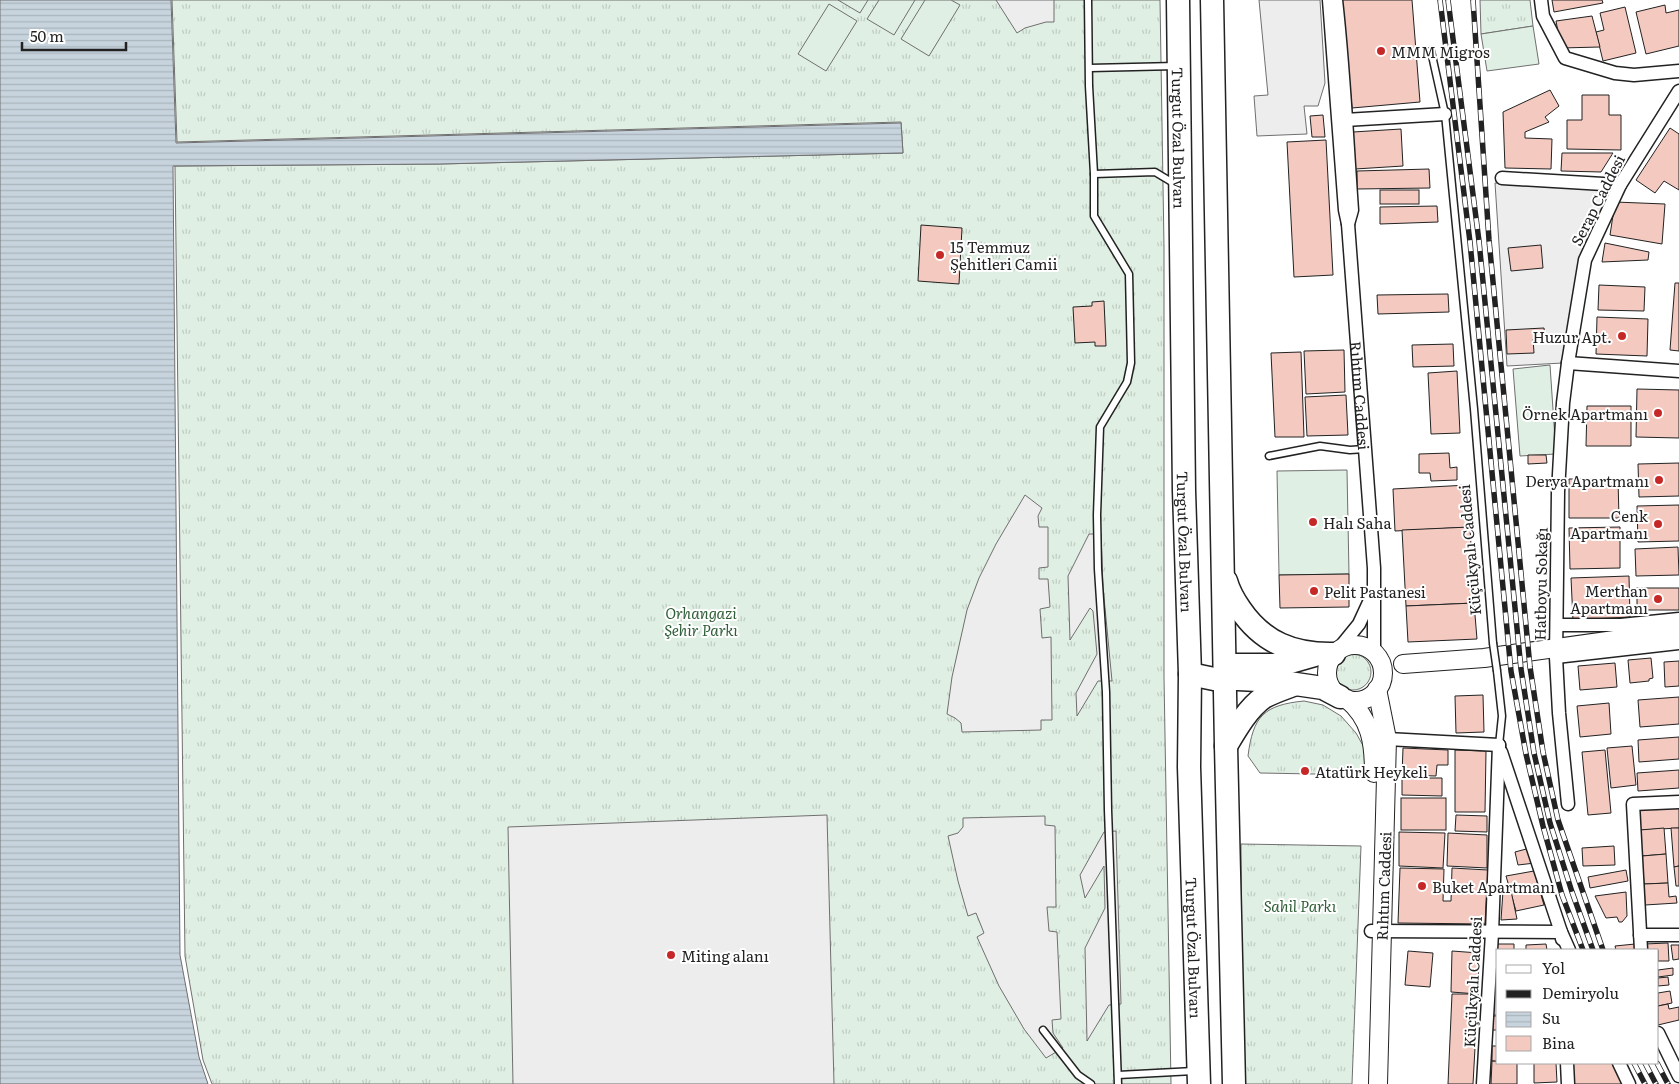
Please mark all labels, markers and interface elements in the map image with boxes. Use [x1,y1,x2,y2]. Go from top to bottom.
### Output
scale bar [22,20,126,52]
text: 50 m [30,24,64,47]
place label: MMM Migros [1391,40,1490,63]
marker: MMM Migros [1375,45,1387,57]
street label: Turgut Özal Bulvarı [1167,67,1192,209]
street label: Serap Caddesi [1564,150,1630,250]
place label: 15 Temmuz Şehitleri Camii [950,235,1058,275]
marker: 15 Temmuz Şehitleri Camii [934,249,946,261]
place label: Huzur Apt. [1532,325,1612,348]
marker: Huzur Apt. [1616,330,1628,342]
street label: Rıhtım Caddesi [1345,340,1377,451]
place label: Örnek Apartmanı [1522,402,1648,425]
marker: Örnek Apartmanı [1652,407,1664,419]
place label: Derya Apartmanı [1525,469,1649,492]
street label: Turgut Özal Bulvarı [1172,471,1199,613]
marker: Derya Apartmanı [1653,474,1665,486]
street label: Küçükyalı Caddesi [1452,484,1486,616]
place label: Cenk Apartmanı [1570,504,1649,544]
place label: Halı Saha [1323,511,1392,534]
marker: Halı Saha [1307,516,1319,528]
marker: Cenk Apartmanı [1652,518,1664,530]
street label: Hatboyu Sokağı [1528,527,1552,641]
place label: Merthan Apartmanı [1570,579,1648,619]
place label: Pelit Pastanesi [1324,580,1426,603]
marker: Pelit Pastanesi [1308,585,1320,597]
marker: Merthan Apartmanı [1652,593,1664,605]
park label: Orhangazi Şehir Parkı [664,601,738,641]
place label: Atatürk Heykeli [1315,760,1428,783]
marker: Atatürk Heykeli [1299,765,1311,777]
street label: Rıhtım Caddesi [1370,831,1396,941]
place label: Buket Apartmanı [1432,875,1555,898]
street label: Turgut Özal Bulvarı [1181,877,1208,1019]
marker: Buket Apartmanı [1416,880,1428,892]
park label: Sahil Parkı [1264,894,1337,917]
street label: Küçükyalı Caddesi [1457,916,1487,1048]
place label: Miting alanı [681,944,769,967]
marker: Miting alanı [665,949,677,961]
legend [1496,949,1659,1064]
text: Yol [1542,956,1565,979]
text: Demiryolu [1542,981,1619,1004]
text: Su [1542,1006,1561,1029]
text: Bina [1542,1031,1576,1054]

